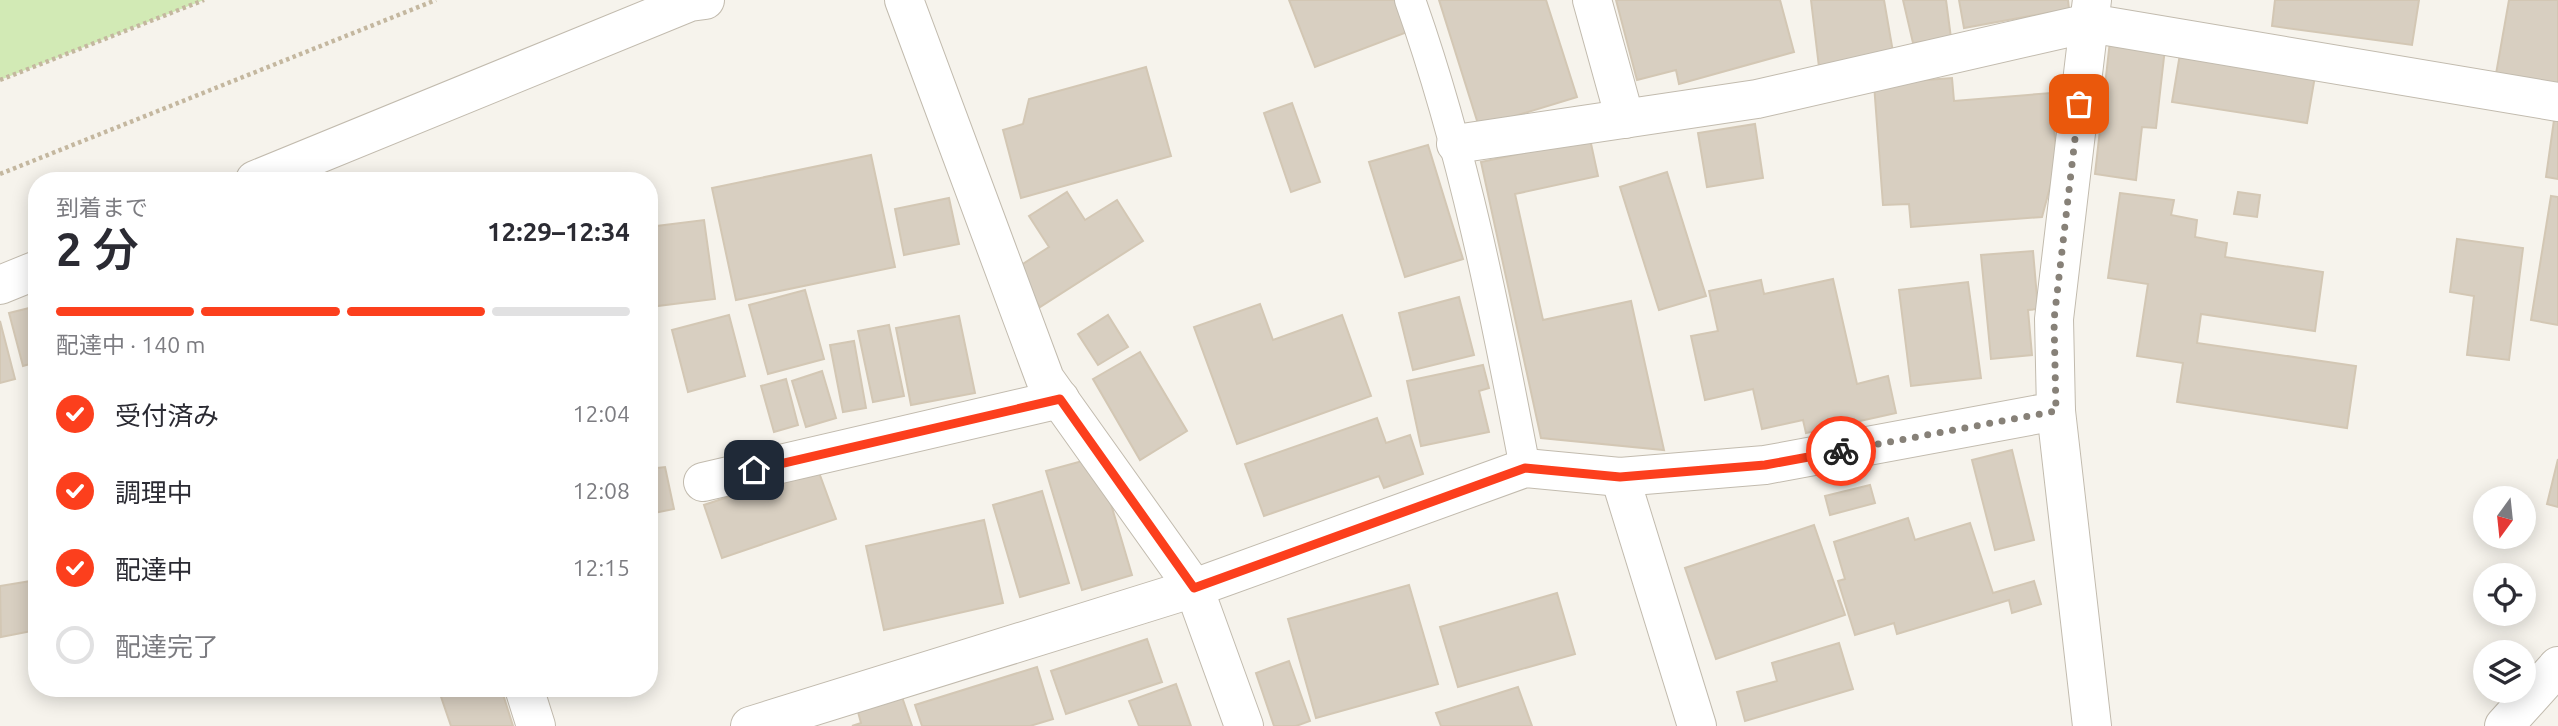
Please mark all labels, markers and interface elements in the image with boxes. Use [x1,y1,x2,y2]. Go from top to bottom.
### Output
pin [2049,74,2109,134]
icon: bag [2060,85,2098,123]
text: 到着まで [56,195,148,220]
text: 12:29–12:34 [487,217,630,246]
text: 2 分 [56,223,139,275]
text: 配達中 · 140 m [56,332,205,357]
icon: check [56,395,94,433]
text: 受付済み [115,401,219,430]
text: 12:04 [572,401,630,426]
courier [1806,416,1876,486]
icon: bike [1822,432,1860,470]
pin [724,440,784,500]
icon: home [735,451,773,489]
icon: check [56,472,94,510]
text: 調理中 [115,478,193,507]
text: 12:08 [572,478,630,503]
north arrow [2473,486,2536,550]
map controls [2473,486,2536,703]
icon: check [56,549,94,587]
text: 配達中 [115,555,193,584]
text: 12:15 [572,555,630,580]
button: locate [2473,563,2536,626]
text: 配達完了 [115,632,219,661]
button: layers [2473,640,2536,703]

